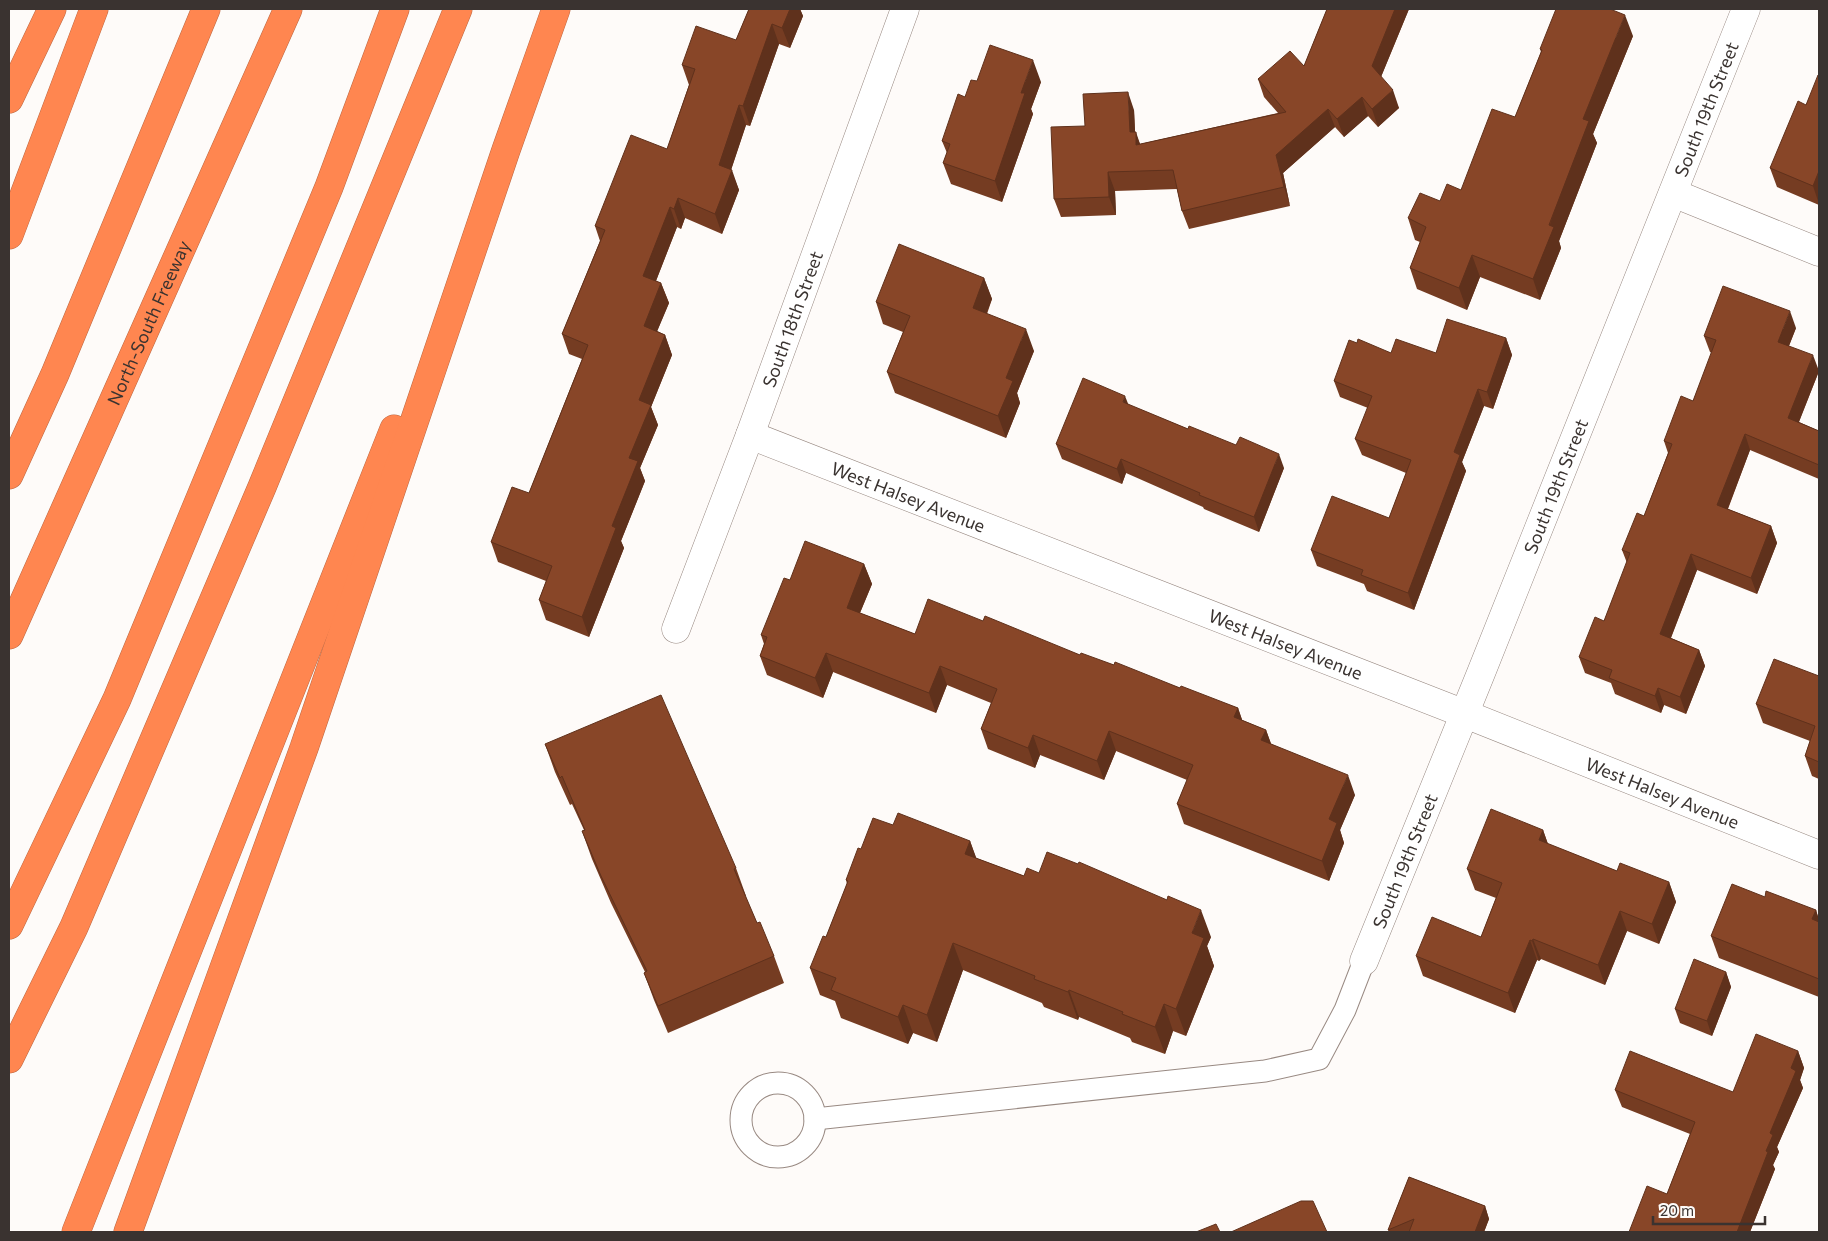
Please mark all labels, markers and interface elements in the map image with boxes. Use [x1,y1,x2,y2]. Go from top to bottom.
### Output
street label: South 19th Street [1669,38,1743,180]
street label: North-South Freeway [102,237,194,408]
street label: South 18th Street [757,248,827,390]
street label: South 19th Street [1519,416,1592,557]
street label: West Halsey Avenue [828,457,988,537]
street label: West Halsey Avenue [1206,604,1366,684]
street label: West Halsey Avenue [1582,752,1742,833]
street label: South 19th Street [1367,790,1442,931]
scale bar [1653,1194,1766,1226]
text: 20 m [1660,1201,1694,1219]

